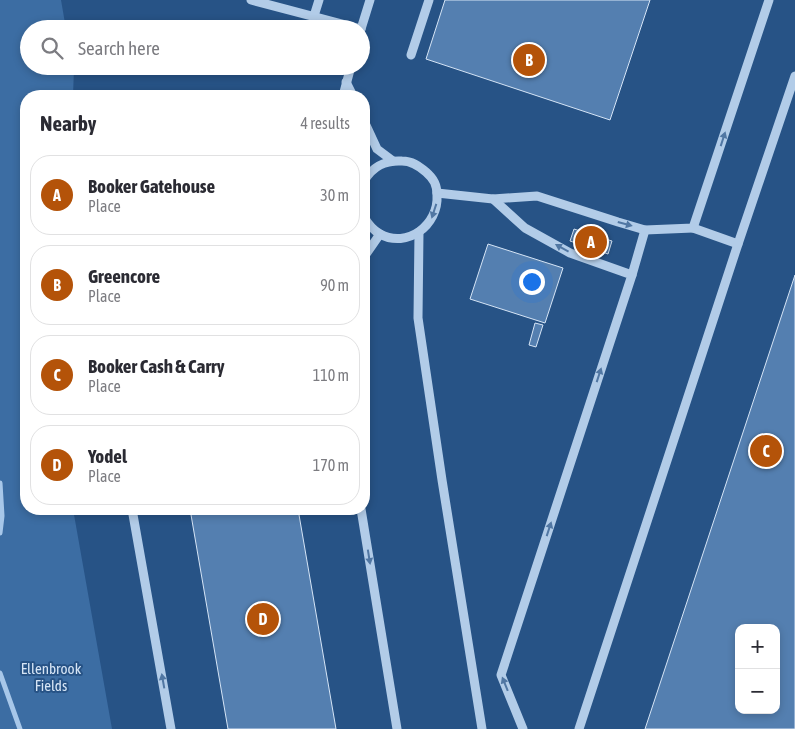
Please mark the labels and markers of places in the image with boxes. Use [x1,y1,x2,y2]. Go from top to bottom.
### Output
pin: B [513,41,545,79]
pin: A [575,223,607,261]
pin: C [750,432,782,470]
pin: D [247,600,279,638]

